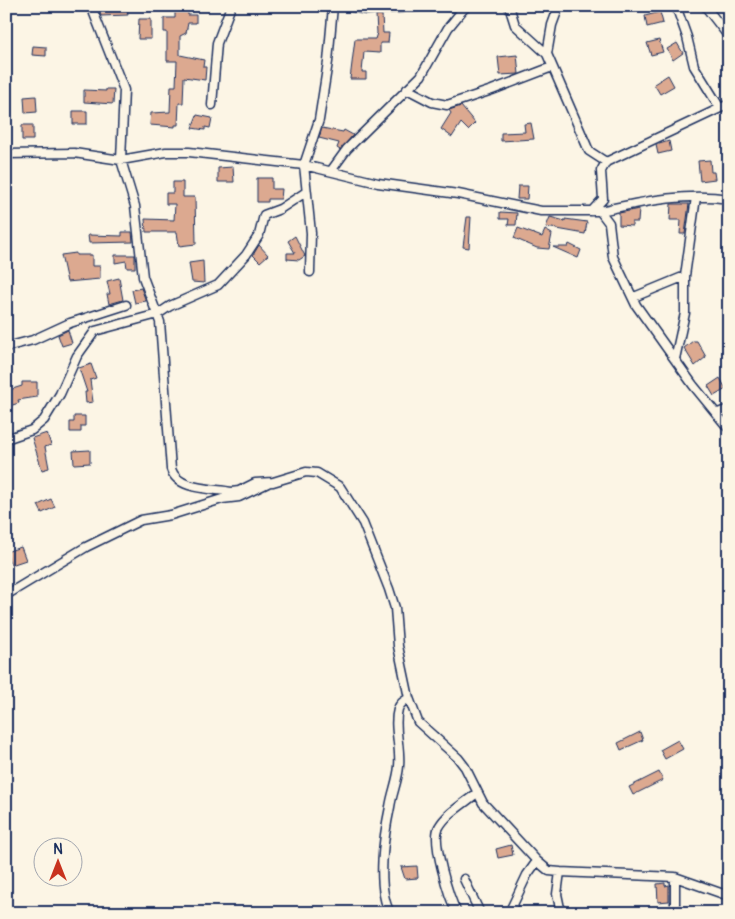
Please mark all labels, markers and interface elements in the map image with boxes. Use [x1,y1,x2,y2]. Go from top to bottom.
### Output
north arrow [32,836,82,886]
text: N [53,841,63,858]

